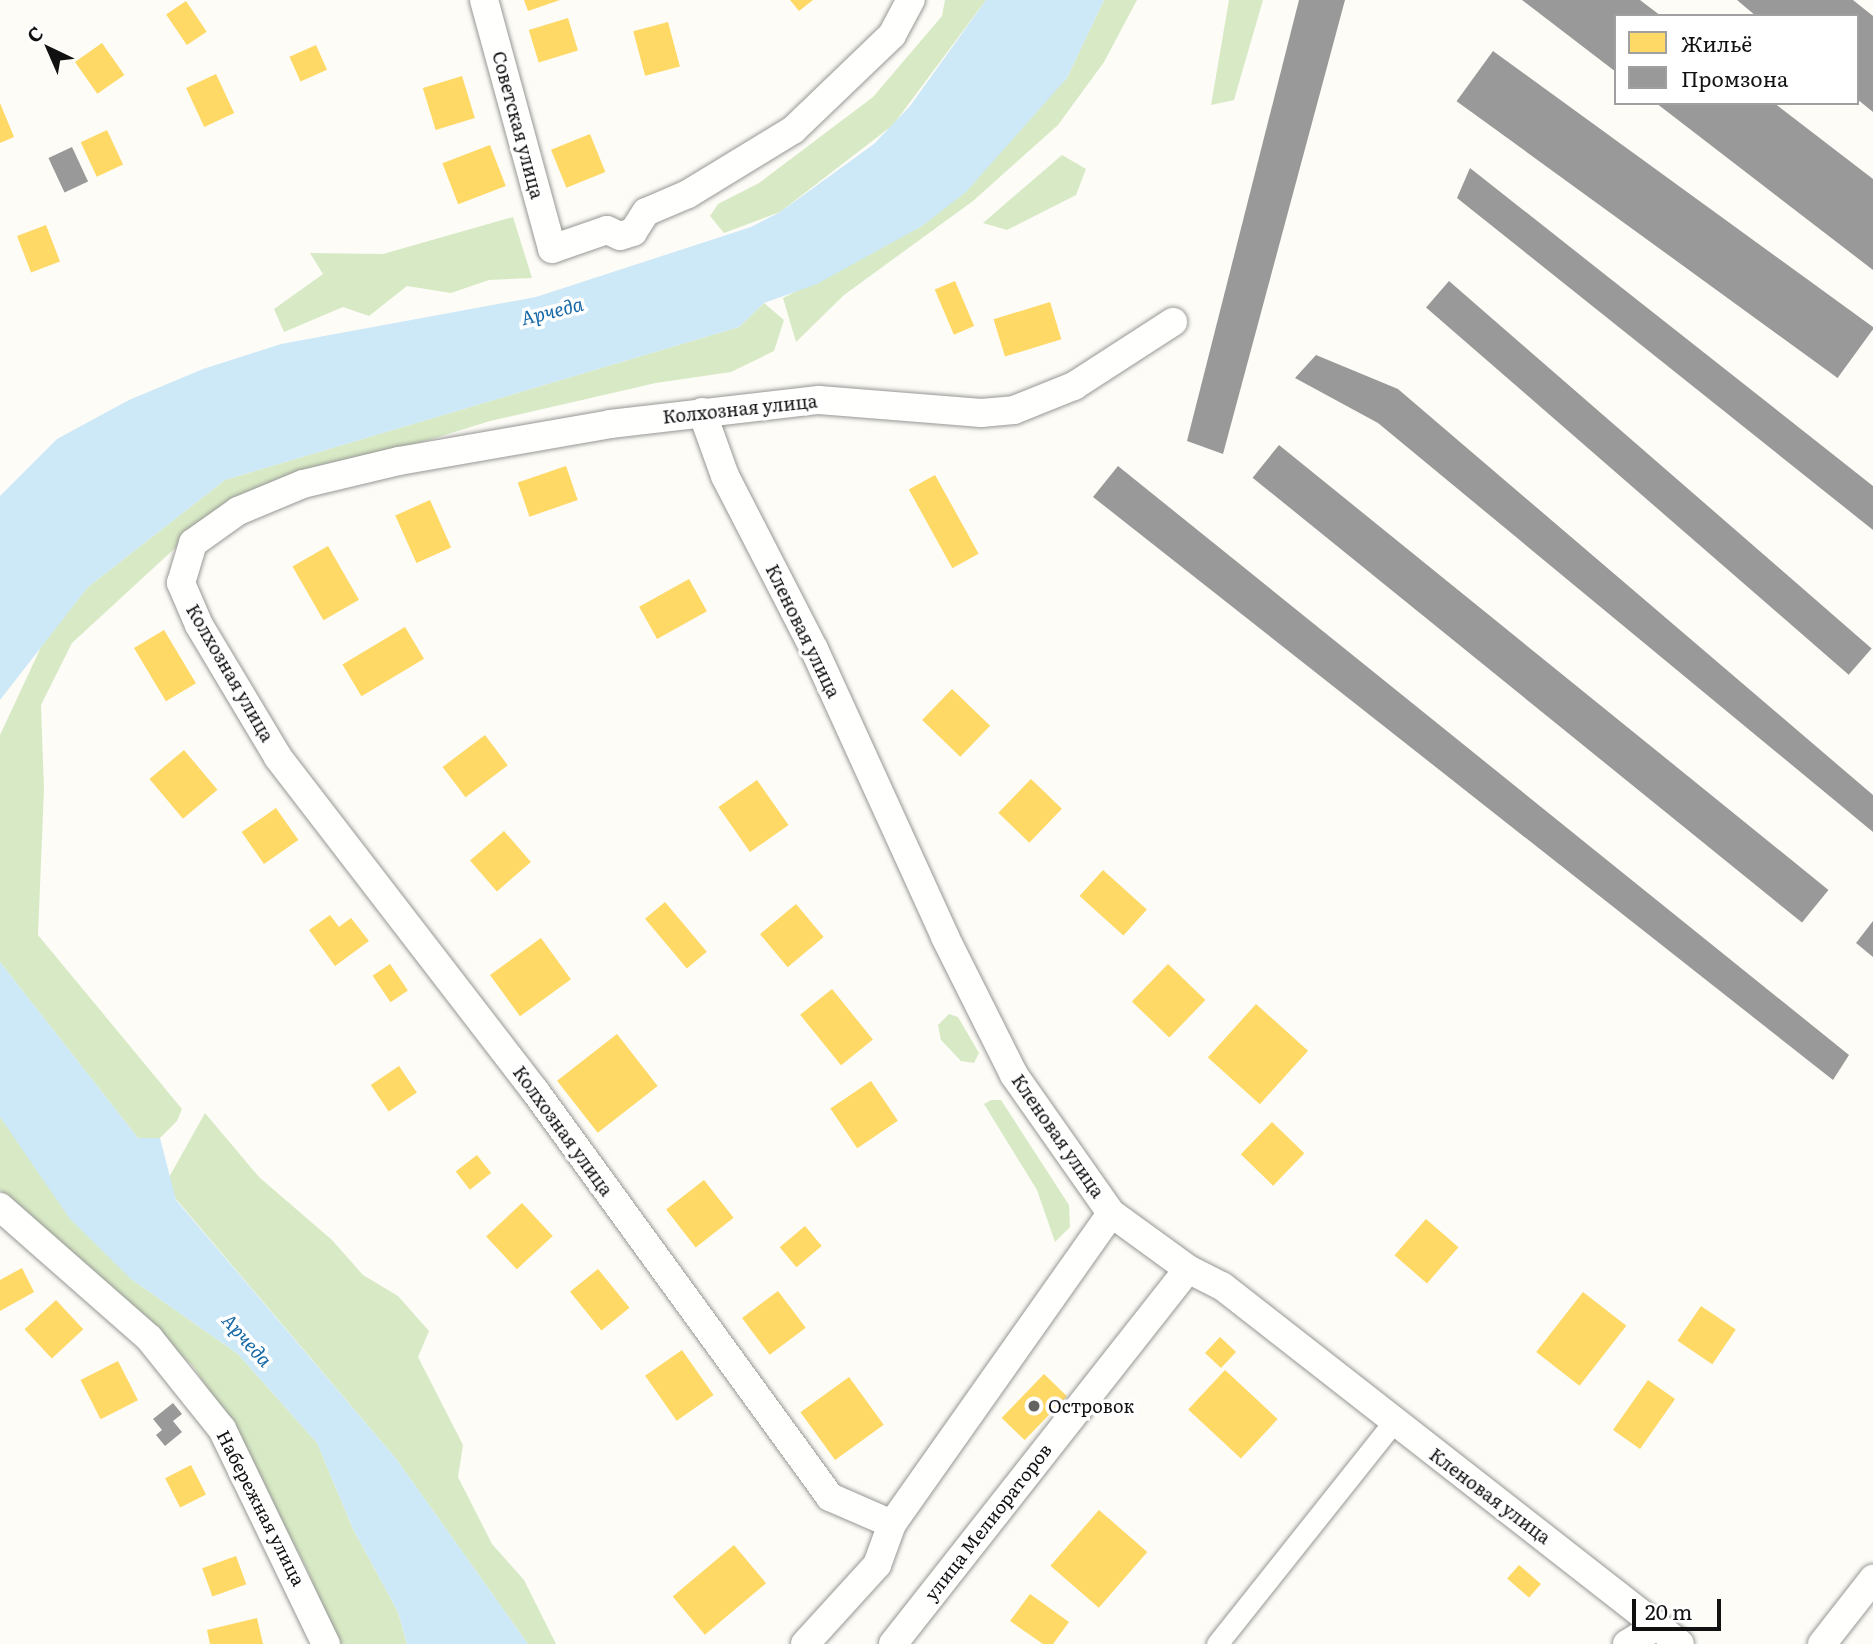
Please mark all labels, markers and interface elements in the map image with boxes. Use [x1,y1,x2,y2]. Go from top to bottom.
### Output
north arrow [14,14,84,84]
legend [1614,14,1859,105]
text: С [20,19,49,49]
text: Жильё [1681,27,1752,58]
street label: Советская улица [488,49,548,201]
text: Промзона [1681,62,1788,93]
water label: Арчеда [518,292,586,330]
street label: Колхозная улица [662,390,818,428]
street label: Кленовая улица [761,561,845,701]
street label: Колхозная улица [182,600,278,746]
street label: Колхозная улица [509,1062,617,1200]
street label: Кленовая улица [1007,1070,1109,1202]
water label: Арчеда [217,1309,277,1371]
place label: Островок [1048,1395,1134,1417]
marker: Островок [1026,1398,1042,1414]
street label: Набережная улица [212,1427,310,1589]
street label: улица Мелиораторов [920,1439,1056,1605]
street label: Кленовая улица [1425,1443,1555,1549]
scale bar [1635,1584,1724,1628]
text: 20 m [1645,1595,1692,1626]

